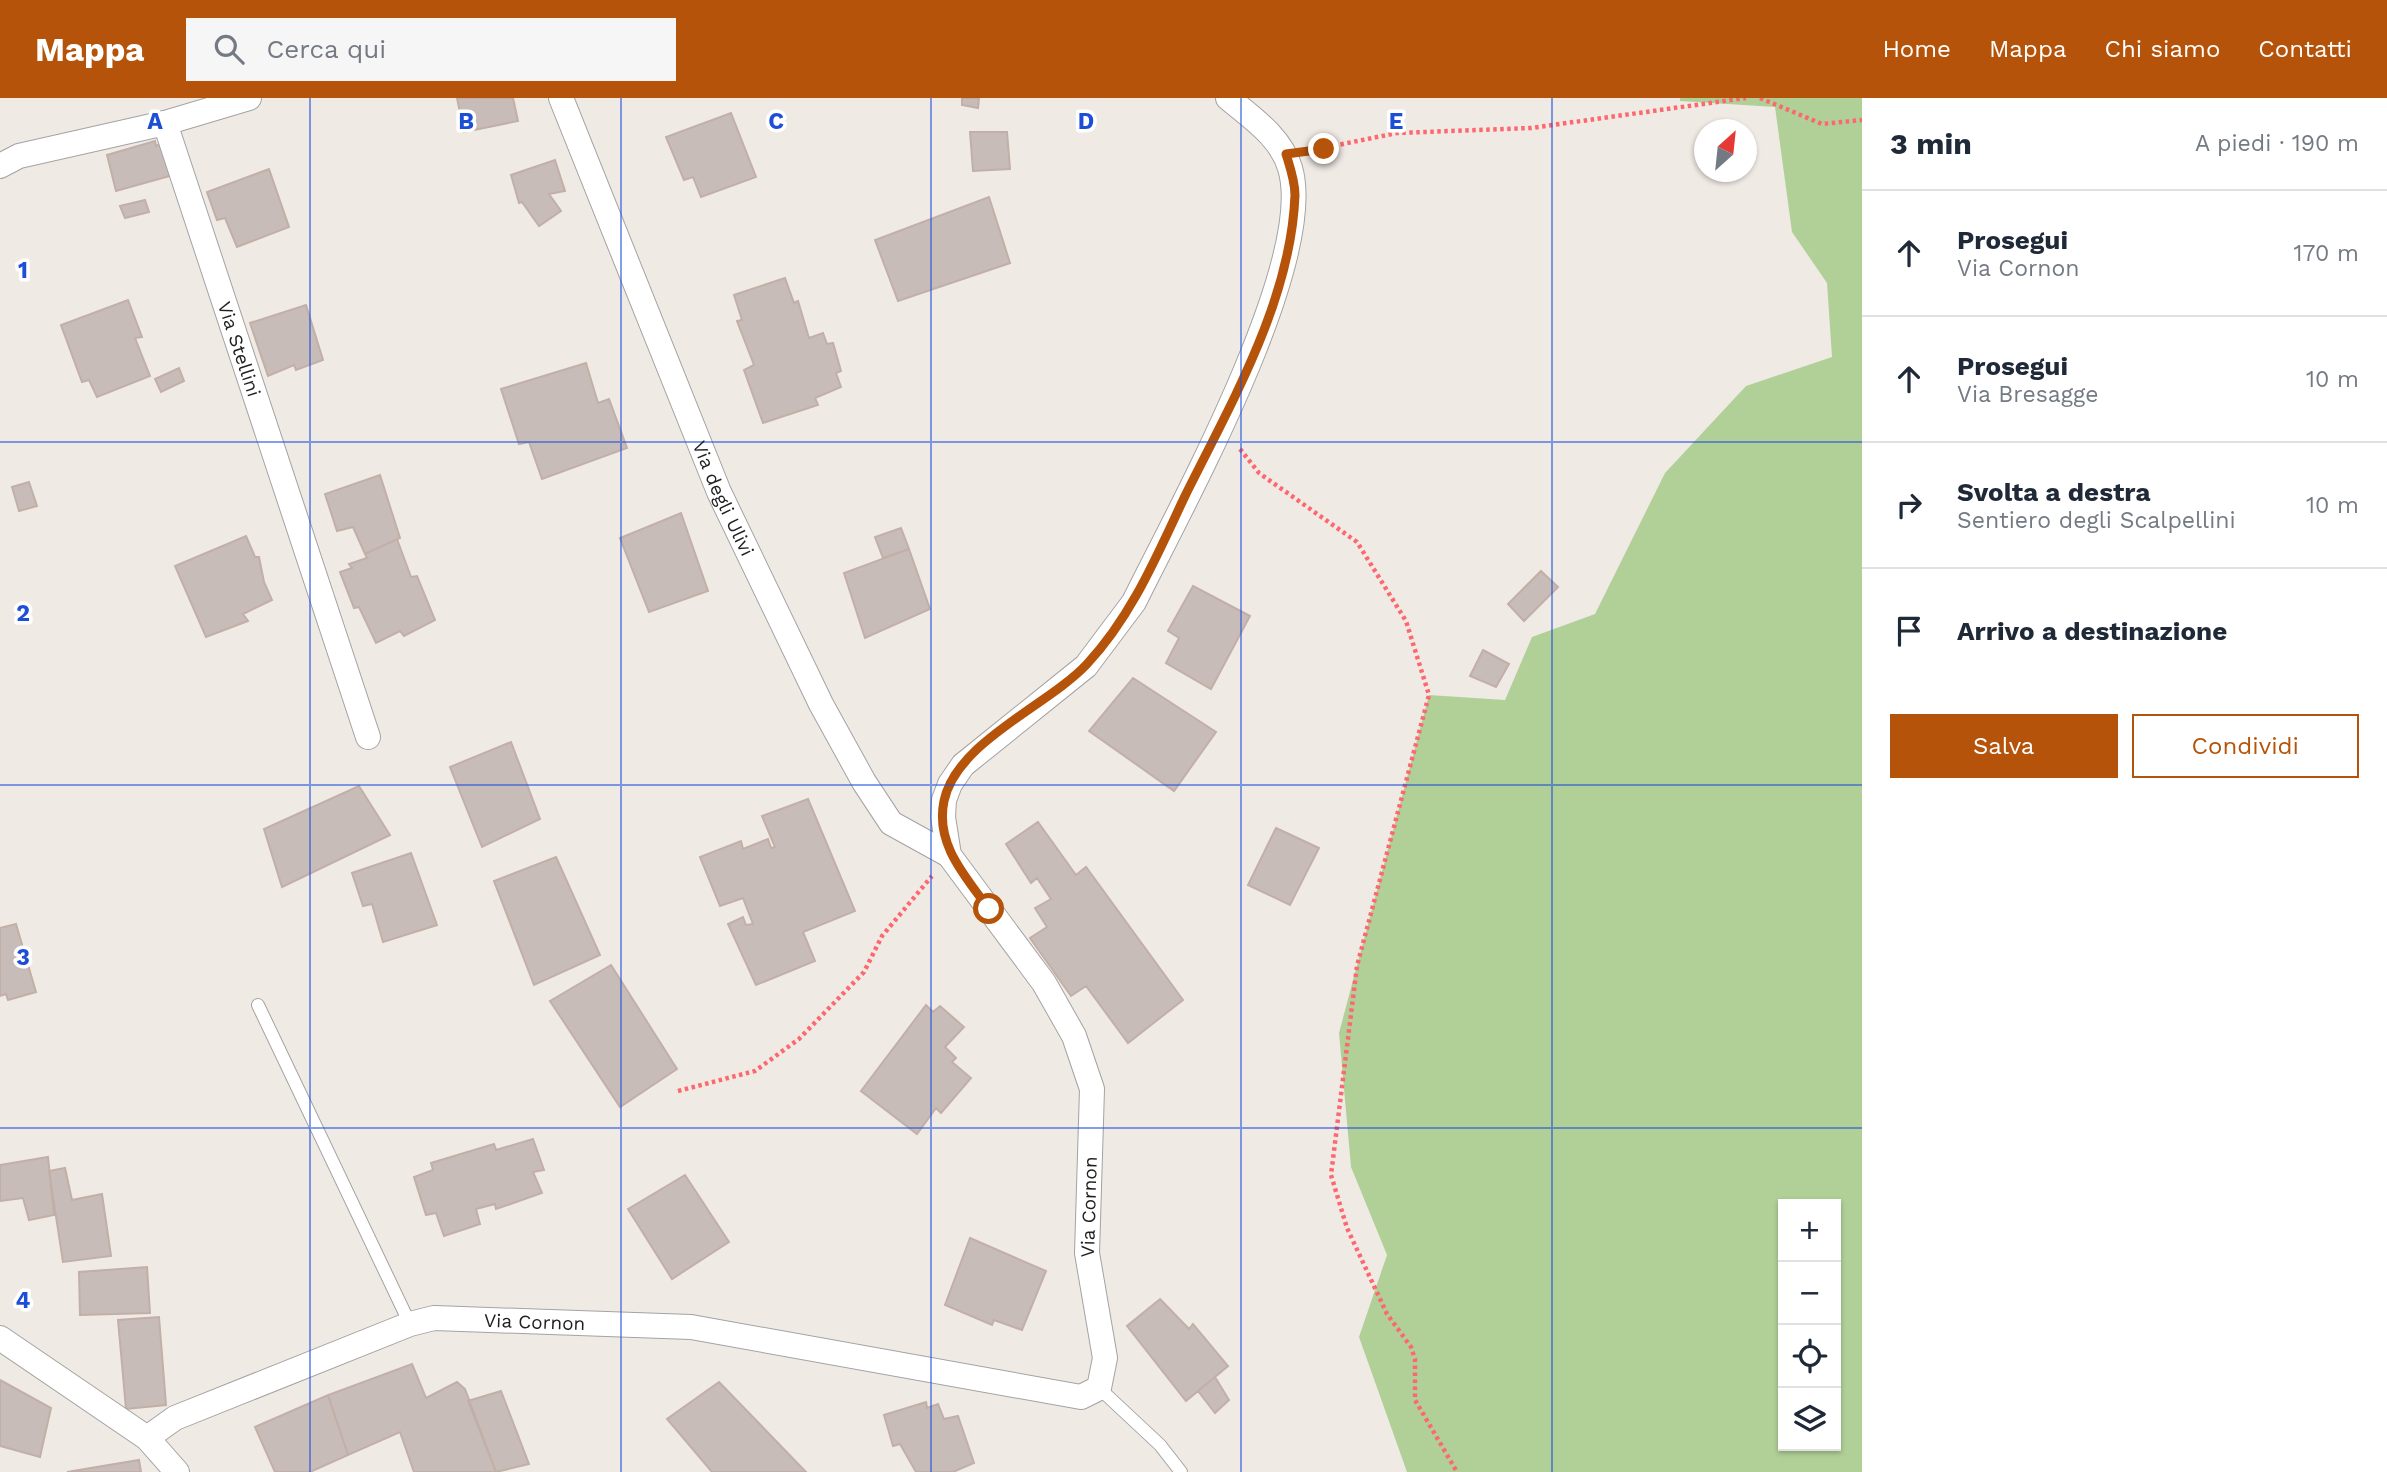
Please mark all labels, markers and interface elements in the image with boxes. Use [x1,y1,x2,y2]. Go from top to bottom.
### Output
search box [186,18,676,81]
text: Mappa [35,30,144,69]
icon: search [210,30,248,68]
text: Cerca qui [266,34,386,64]
text: Home [1882,35,1951,63]
text: Mappa [1989,35,2067,63]
text: Chi siamo [2105,35,2220,63]
text: Contatti [2258,35,2352,63]
text: A [147,108,163,135]
text: B [458,108,474,135]
text: C [768,108,784,135]
text: D [1078,108,1094,135]
text: E [1389,108,1403,135]
north arrow [1694,119,1757,182]
text: 3 min [1890,126,1972,161]
text: A piedi · 190 m [2195,130,2359,157]
route end [1308,133,1339,164]
text: Prosegui [1957,225,2068,255]
icon: ahead [1890,234,1928,272]
text: 170 m [2294,240,2359,267]
text: Via Cornon [1957,255,2080,282]
text: 1 [18,257,28,284]
street label: Via Stellini [213,298,266,400]
text: Prosegui [1957,351,2068,381]
icon: ahead [1890,360,1928,398]
text: 10 m [2306,366,2359,393]
text: Via Bresagge [1957,381,2099,408]
street label: Via degli Ulivi [688,437,759,560]
text: Svolta a destra [1957,477,2150,507]
icon: right [1890,486,1928,524]
text: 10 m [2306,492,2359,519]
text: Sentiero degli Scalpellini [1957,507,2236,534]
text: 2 [16,600,30,627]
icon: arrive [1890,612,1928,650]
text: Arrivo a destinazione [1957,616,2227,646]
button: Salva [1890,714,2118,778]
button: Condividi [2132,714,2359,778]
route start [973,893,1004,924]
text: 3 [16,944,30,971]
street label: Via Cornon [1075,1156,1101,1258]
map controls [1778,1199,1841,1451]
button: + [1778,1199,1841,1262]
button: − [1778,1262,1841,1325]
text: 4 [16,1287,31,1314]
street label: Via Cornon [484,1308,586,1335]
button: locate [1778,1325,1841,1388]
button: layers [1778,1388,1841,1451]

